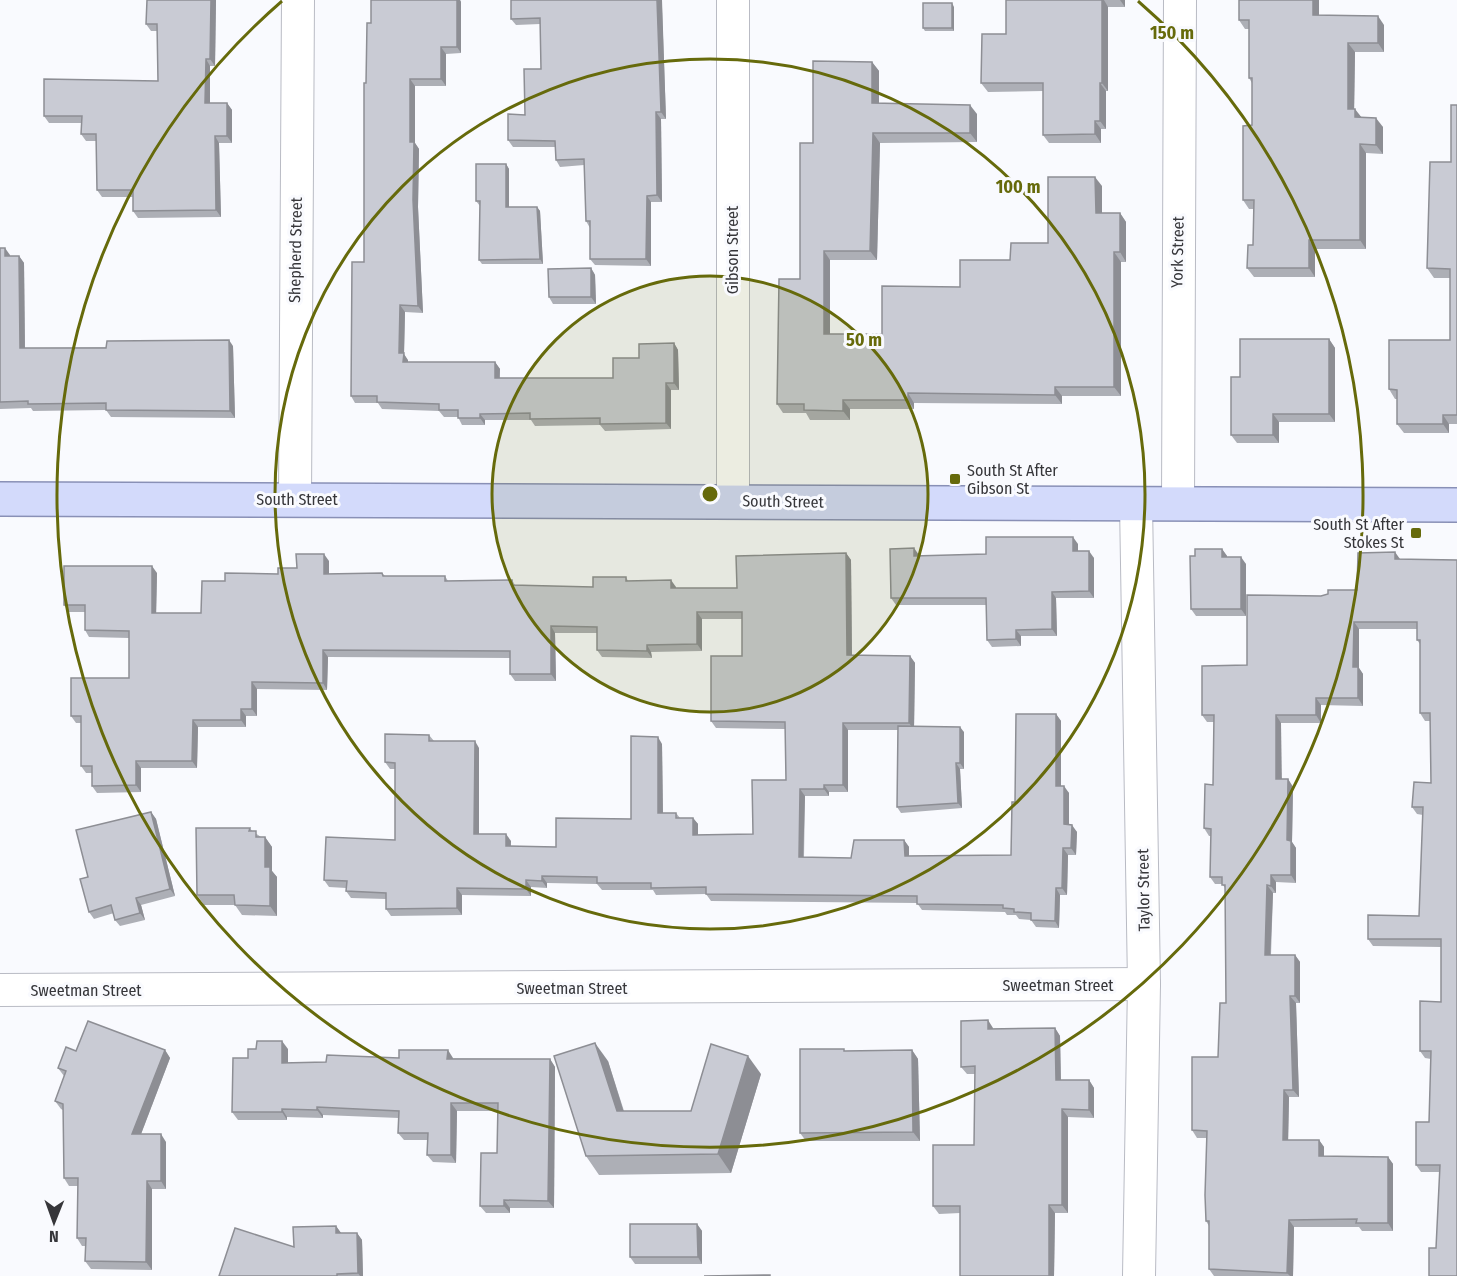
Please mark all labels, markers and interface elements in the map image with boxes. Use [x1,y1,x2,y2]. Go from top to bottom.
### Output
text: 150 m [1150,22,1194,44]
text: 100 m [996,176,1040,198]
street label: Shepherd Street [285,196,306,303]
street label: Gibson Street [723,205,742,294]
street label: York Street [1167,215,1188,288]
text: 50 m [846,329,882,351]
place label: South St After Gibson St [967,461,1058,498]
marker: South St After Gibson St [948,472,962,486]
centre of rings [700,484,720,504]
street label: South Street [256,490,339,509]
street label: South Street [742,491,825,512]
place label: South St After Stokes St [1313,515,1405,552]
marker: South St After Stokes St [1409,526,1423,540]
street label: Taylor Street [1133,848,1154,931]
street label: Sweetman Street [1002,976,1114,995]
street label: Sweetman Street [516,979,628,998]
street label: Sweetman Street [30,981,142,1000]
north arrow [24,1192,84,1252]
text: N [49,1227,59,1246]

